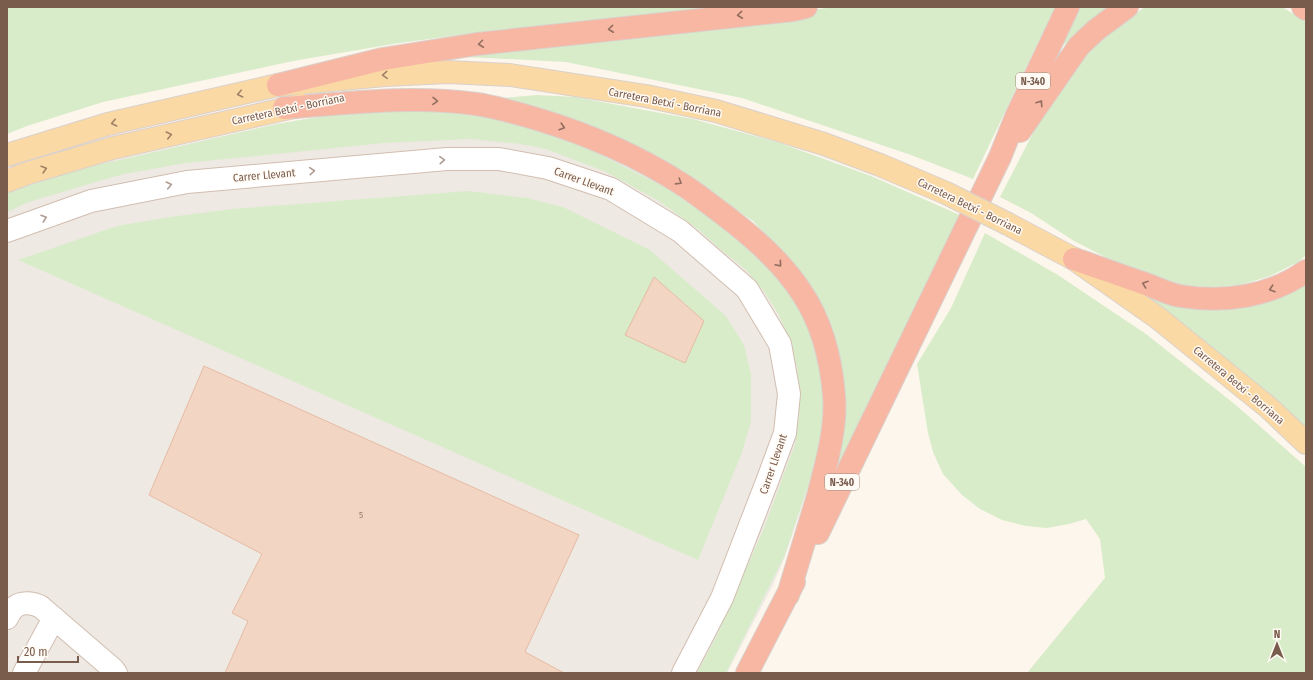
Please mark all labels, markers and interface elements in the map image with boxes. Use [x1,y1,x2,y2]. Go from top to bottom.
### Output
one-way arrow [737,11,743,20]
one-way arrow [607,25,614,34]
one-way arrow [478,39,484,48]
one-way arrow [382,70,388,79]
road number: N-340 [1016,73,1050,89]
street label: Carretera Betxí - Borriana [607,85,722,120]
one-way arrow [237,89,244,97]
street label: Carretera Betxí - Borriana [231,91,346,128]
one-way arrow [432,97,438,105]
one-way arrow [1035,100,1043,107]
one-way arrow [110,118,117,126]
one-way arrow [558,122,565,131]
one-way arrow [166,131,173,139]
one-way arrow [439,155,445,164]
one-way arrow [40,165,47,174]
street label: Carrer Llevant [552,165,616,198]
street label: Carrer Llevant [232,166,296,185]
one-way arrow [309,166,316,175]
street label: Carretera Betxí - Borriana [915,175,1024,237]
one-way arrow [675,177,682,185]
one-way arrow [166,182,172,190]
one-way arrow [40,214,47,223]
one-way arrow [775,259,782,267]
one-way arrow [1141,280,1148,289]
one-way arrow [1268,285,1275,293]
street label: Carretera Betxí - Borriana [1191,344,1287,427]
street label: Carrer Llevant [757,432,790,496]
road number: N-340 [825,474,859,490]
house number: 5 [359,510,363,520]
north arrow [1257,624,1297,664]
text: N [1274,628,1280,641]
scale bar [18,638,78,664]
text: 20 m [24,645,48,659]

